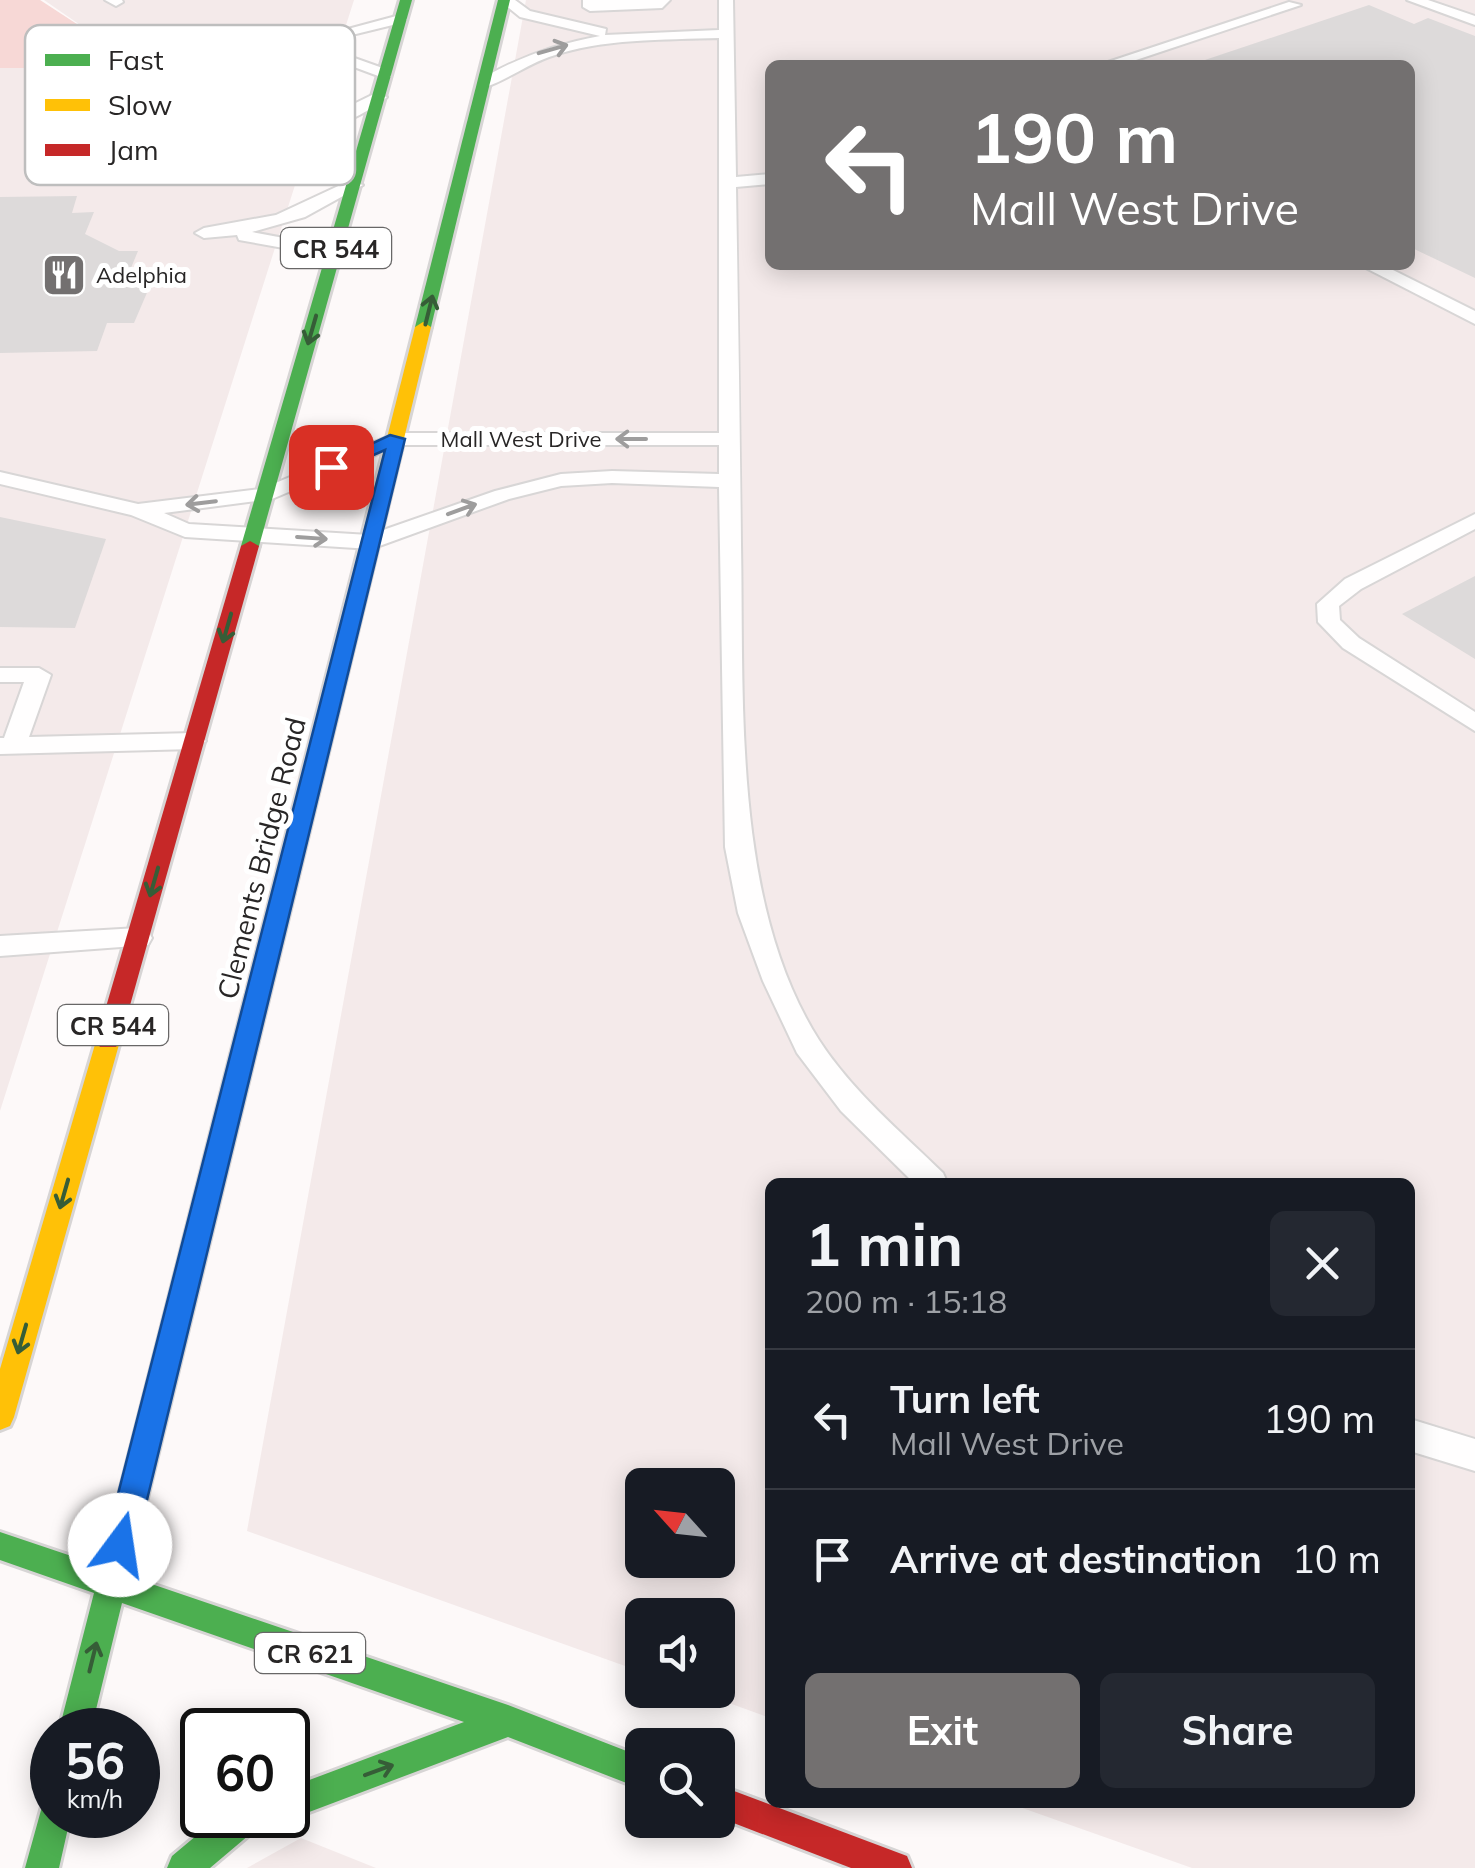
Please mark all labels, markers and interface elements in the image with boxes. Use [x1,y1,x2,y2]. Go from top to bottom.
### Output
legend [25,25,355,185]
one-way arrow [537,39,569,57]
text: Fast [108,42,164,77]
text: Slow [108,87,172,122]
text: 190 m [970,93,1178,181]
icon: left [805,100,935,230]
text: Jam [108,132,159,167]
text: Mall West Drive [970,180,1299,236]
road number: CR 544 [281,228,391,268]
restaurant icon: Adelphia [41,252,87,298]
place label: Adelphia [96,261,187,289]
one-way arrow [420,295,439,326]
one-way arrow [302,313,320,345]
pin [289,425,374,510]
street label: Mall West Drive [441,425,601,453]
one-way arrow [616,430,648,448]
icon: arrive [304,440,359,495]
one-way arrow [186,494,218,513]
one-way arrow [446,499,477,517]
one-way arrow [296,529,328,548]
one-way arrow [217,612,235,643]
street label: Clements Bridge Road [209,714,313,1002]
one-way arrow [144,865,162,897]
road number: CR 544 [58,1005,168,1045]
one-way arrow [54,1178,72,1209]
text: 1 min [805,1206,963,1281]
button: close [1270,1211,1375,1316]
text: 200 m · 15:18 [805,1281,1007,1321]
one-way arrow [12,1323,30,1354]
text: Turn left [890,1375,1040,1423]
icon: left [805,1392,860,1447]
text: 190 m [1263,1395,1375,1443]
text: Mall West Drive [890,1423,1124,1463]
north arrow [625,1468,735,1578]
map controls [625,1468,735,1838]
position arrow [68,1493,172,1597]
icon: arrive [805,1532,860,1587]
text: Arrive at destination [890,1535,1262,1583]
text: 10 m [1292,1535,1381,1583]
button: sound [625,1598,735,1708]
road number: CR 621 [255,1633,365,1673]
one-way arrow [85,1642,103,1674]
button: Exit [805,1673,1080,1788]
button: Share [1100,1673,1375,1788]
speed limit sign: 60 [180,1708,310,1838]
button: search [625,1728,735,1838]
text: 56 [65,1729,125,1792]
one-way arrow [362,1760,393,1778]
text: km/h [67,1783,123,1814]

